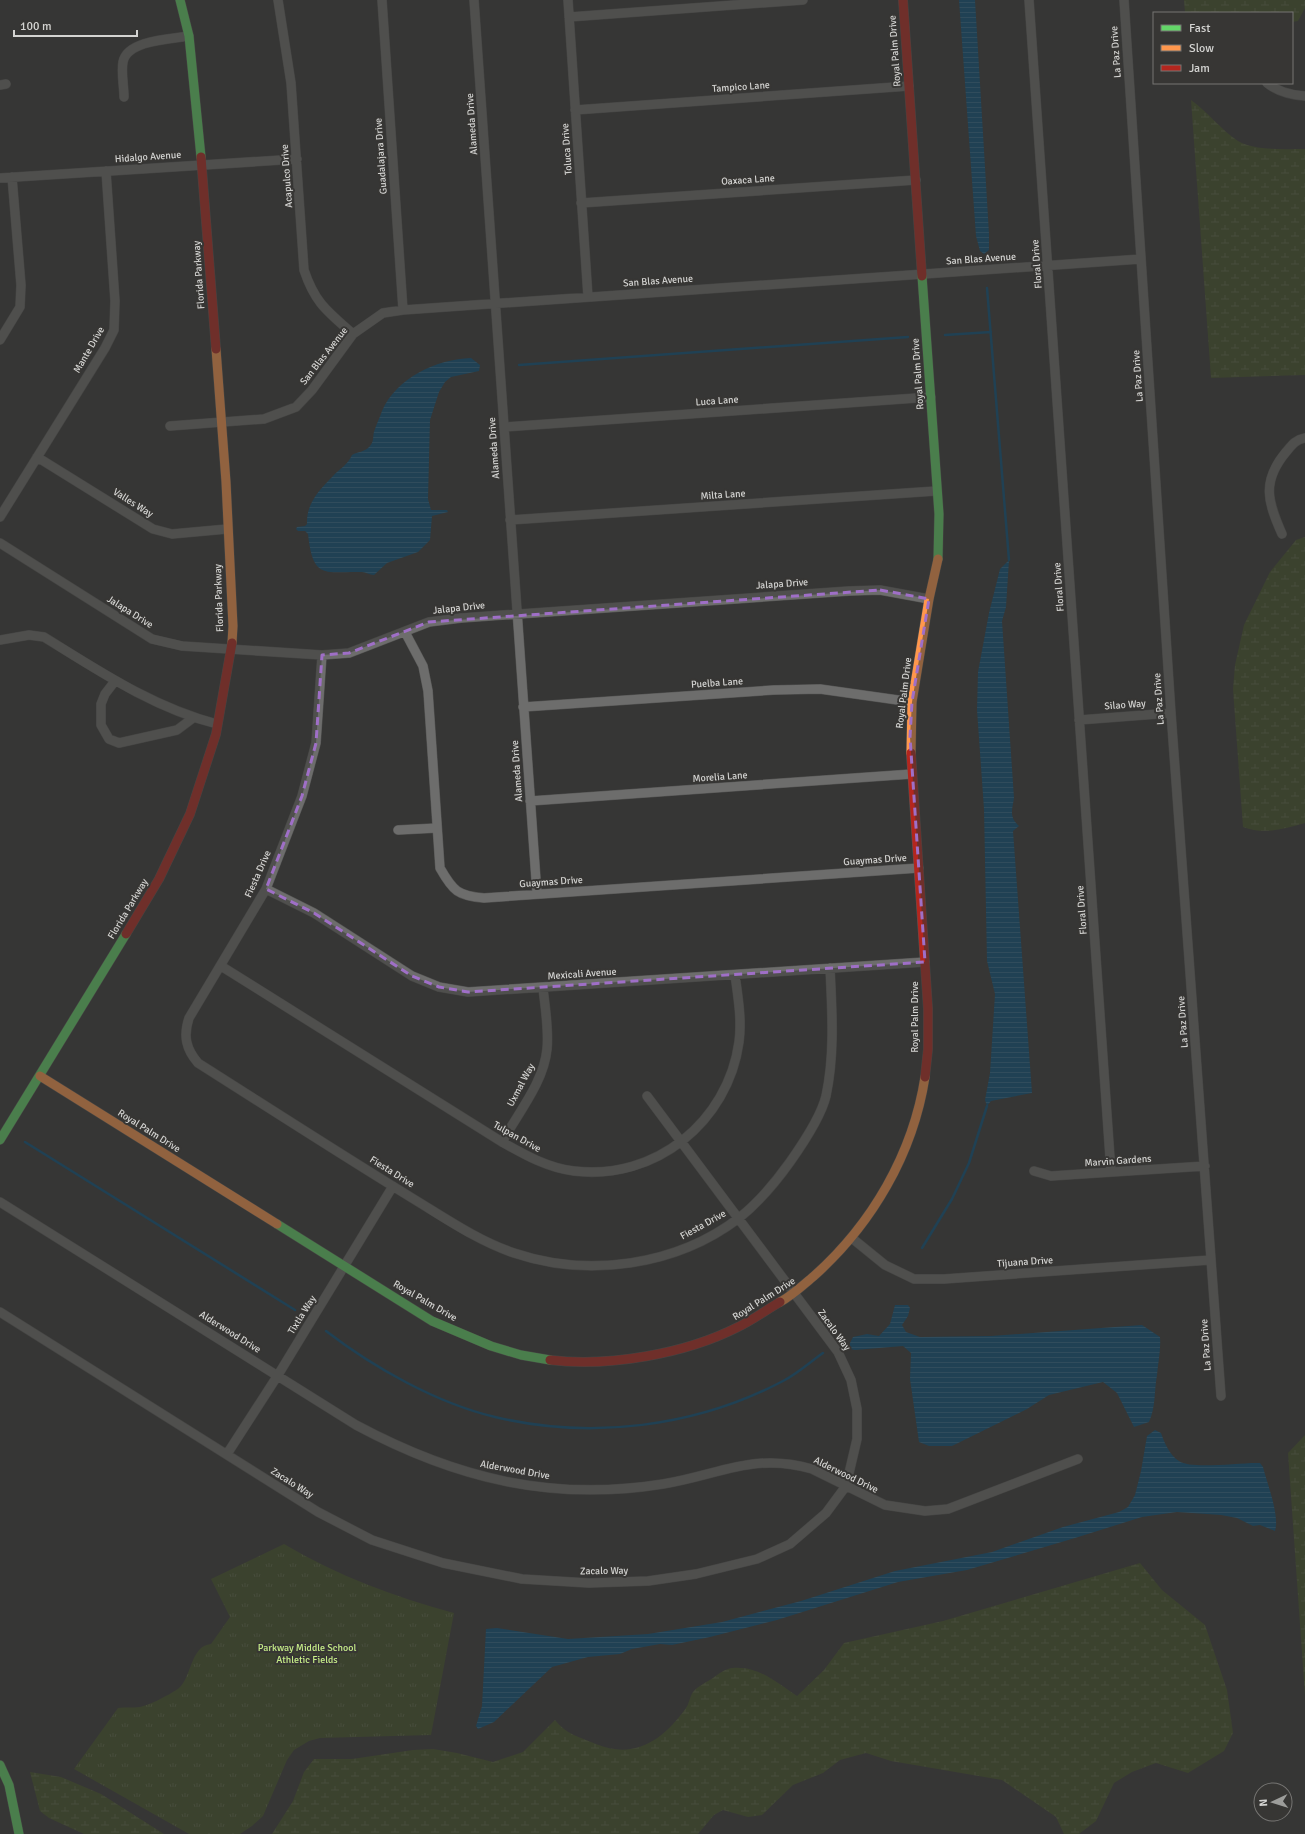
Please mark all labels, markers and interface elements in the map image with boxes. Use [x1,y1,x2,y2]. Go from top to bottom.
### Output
scale bar [14,12,137,38]
legend [1153,12,1293,84]
street label: Royal Palm Drive [887,15,903,87]
text: 100 m [20,19,52,34]
text: Fast [1189,21,1210,36]
street label: La Paz Drive [1108,26,1124,78]
text: Slow [1189,41,1214,56]
text: Jam [1189,61,1210,76]
street label: Tampico Lane [712,79,770,95]
street label: Alameda Drive [464,93,480,155]
street label: Guadalajara Drive [372,117,390,195]
street label: Toluca Drive [559,123,575,175]
street label: Acapulco Drive [279,144,295,208]
street label: Hidalgo Avenue [114,149,182,165]
street label: Oaxaca Lane [721,172,775,188]
street label: Floral Drive [1029,239,1045,289]
street label: Florida Parkway [191,240,207,310]
street label: San Blas Avenue [946,251,1016,267]
street label: San Blas Avenue [623,273,693,289]
street label: Mante Drive [71,325,107,375]
street label: San Blas Avenue [298,325,350,387]
street label: Royal Palm Drive [910,338,926,410]
street label: La Paz Drive [1130,350,1146,402]
street label: Luca Lane [695,394,739,408]
street label: Alameda Drive [486,417,502,479]
street label: Valles Way [111,486,156,520]
street label: Milta Lane [700,487,746,503]
street label: Floral Drive [1051,562,1067,612]
street label: Florida Parkway [212,563,226,632]
street label: Jalapa Drive [756,576,808,592]
street label: Jalapa Drive [105,593,155,631]
street label: Jalapa Drive [432,599,486,617]
street label: Royal Palm Drive [894,657,914,729]
street label: La Paz Drive [1151,673,1167,725]
street label: Puelba Lane [691,675,743,691]
street label: Silao Way [1104,698,1146,712]
street label: Alameda Drive [509,740,525,802]
street label: Morelia Lane [692,769,748,785]
street label: Fiesta Drive [242,849,274,899]
street label: Guaymas Drive [843,852,907,868]
street label: Guaymas Drive [519,874,583,890]
street label: Florida Parkway [105,876,151,941]
street label: Floral Drive [1074,885,1090,935]
street label: Mexicali Avenue [547,966,617,982]
street label: Royal Palm Drive [909,981,921,1053]
street label: La Paz Drive [1175,996,1191,1048]
street label: Uxmal Way [505,1061,537,1109]
street label: Royal Palm Drive [115,1107,183,1155]
street label: Tulpan Drive [491,1119,543,1155]
street label: Marvin Gardens [1084,1153,1153,1169]
street label: Fiesta Drive [367,1154,417,1190]
street label: Fiesta Drive [678,1208,728,1242]
street label: Tijuana Drive [997,1254,1053,1270]
street label: Royal Palm Drive [730,1275,798,1323]
street label: Royal Palm Drive [391,1278,459,1324]
street label: Tixtla Way [285,1293,319,1337]
street label: Zacalo Way [815,1307,853,1353]
street label: Alderwood Drive [197,1308,263,1356]
street label: La Paz Drive [1198,1319,1214,1371]
street label: Alderwood Drive [812,1454,880,1496]
street label: Alderwood Drive [479,1458,551,1482]
street label: Zacalo Way [268,1465,316,1501]
street label: Zacalo Way [580,1565,629,1577]
park label: Parkway Middle School Athletic Fields [258,1642,356,1666]
north arrow [1253,1782,1293,1822]
text: N [1257,1798,1270,1807]

